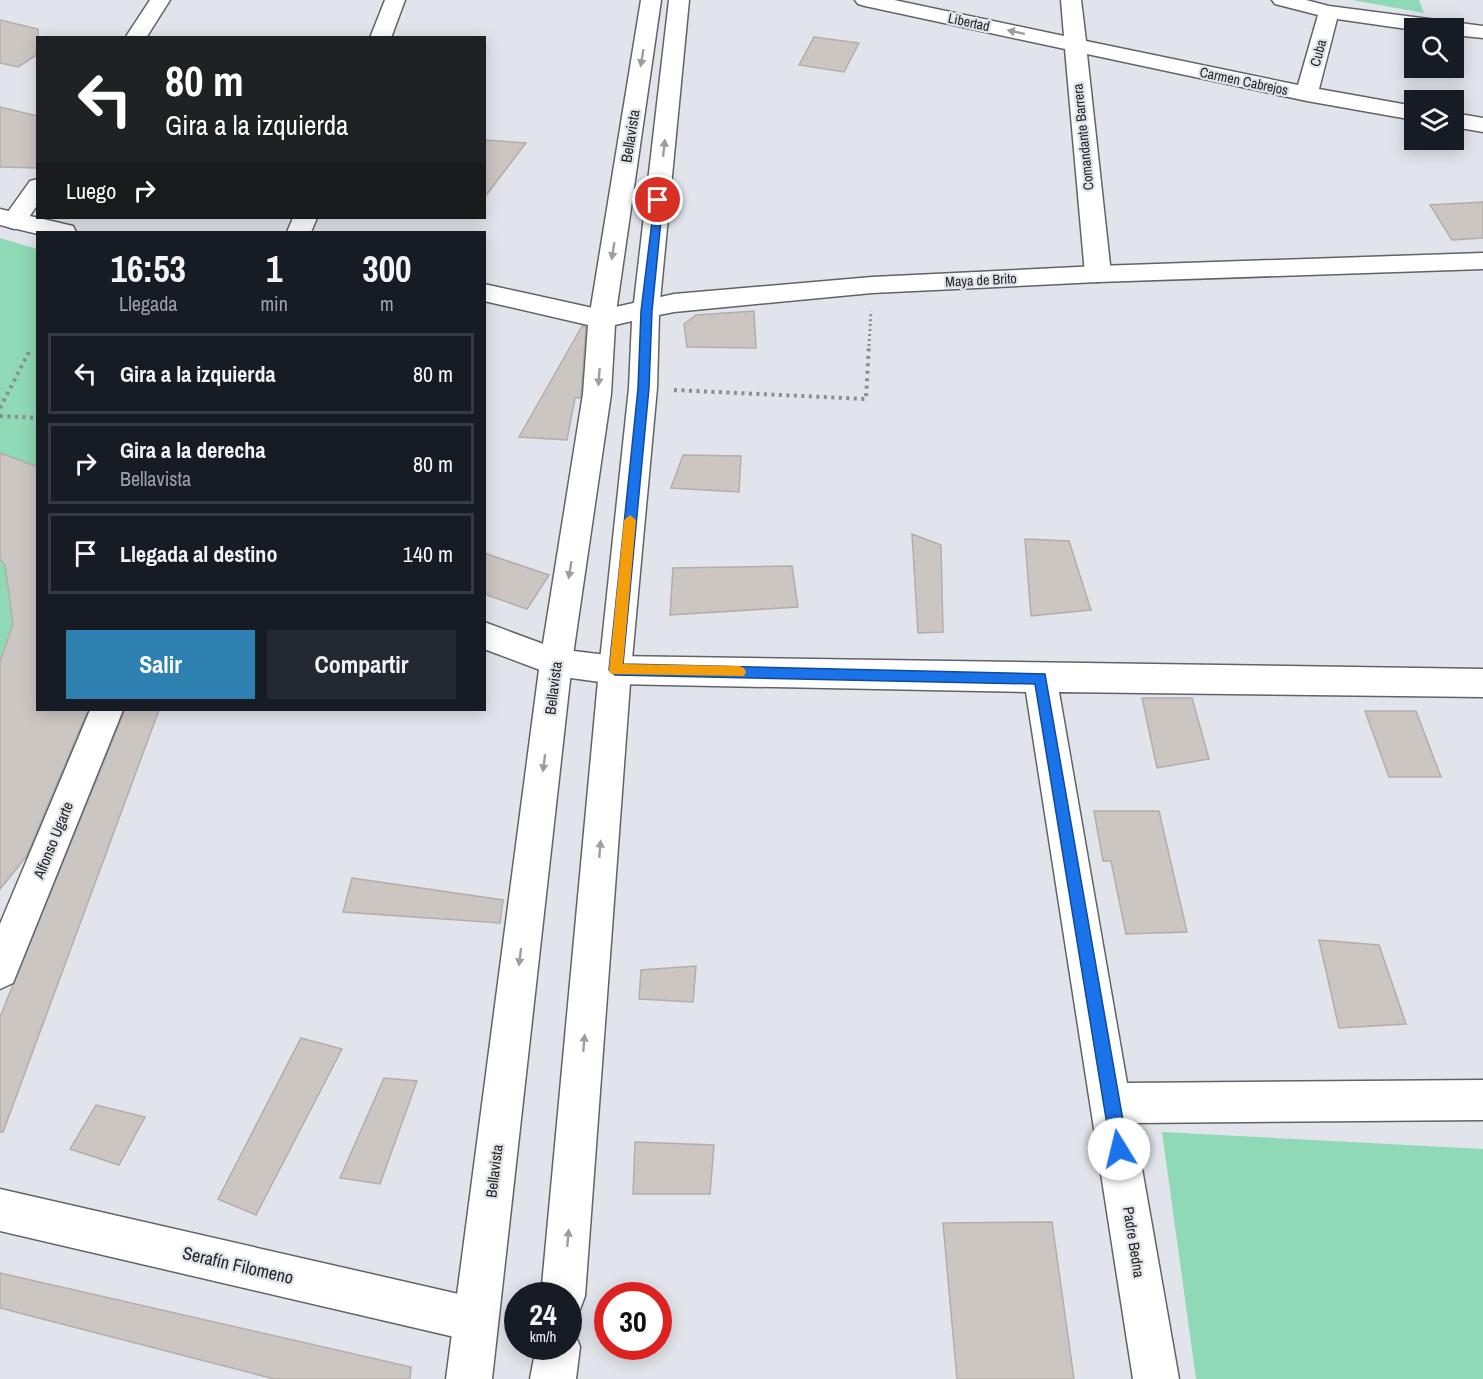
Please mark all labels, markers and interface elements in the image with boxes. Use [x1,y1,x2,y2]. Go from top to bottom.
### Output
street label: Libertad [947,9,991,35]
map controls [1404,18,1464,150]
button: search [1404,18,1464,78]
one-way arrow [1007,27,1026,36]
street label: Cuba [1306,37,1330,69]
one-way arrow [638,48,647,67]
text: 80 m [165,53,244,109]
icon: left [66,60,144,138]
street label: Carmen Cabrejos [1198,63,1290,99]
street label: Comandante Barrera [1068,82,1098,191]
button: layers [1404,90,1464,150]
text: Gira a la izquierda [165,107,348,143]
street label: Bellavista [615,108,645,164]
one-way arrow [659,139,668,158]
icon: right [128,174,161,207]
pin [632,174,683,225]
text: Luego [66,176,116,206]
icon: arrive [641,183,674,216]
one-way arrow [608,241,617,260]
text: 16:53 [110,245,186,293]
text: 1 [266,245,282,293]
text: 300 [362,245,412,293]
street label: Maya de Brito [945,269,1017,291]
text: Llegada [119,290,177,317]
text: min [260,290,288,317]
text: m [380,290,394,317]
icon: left [69,357,102,390]
text: Gira a la izquierda [120,359,275,389]
text: 80 m [413,359,453,389]
one-way arrow [594,367,603,386]
text: Gira a la derecha [120,435,265,465]
icon: right [69,447,102,480]
text: 80 m [413,449,453,479]
text: Bellavista [120,465,191,492]
icon: arrive [69,537,102,570]
text: Llegada al destino [120,539,277,569]
text: 140 m [403,539,453,569]
one-way arrow [566,560,575,579]
button: Salir [66,630,255,699]
button: Compartir [267,630,456,699]
street label: Bellavista [539,660,567,716]
one-way arrow [539,754,548,773]
street label: Alfonso Ugarte [28,798,78,883]
one-way arrow [595,840,605,859]
one-way arrow [516,947,525,966]
one-way arrow [579,1034,589,1053]
position arrow [1087,1117,1151,1181]
street label: Bellavista [480,1143,508,1199]
street label: Padre Bedna [1118,1205,1150,1279]
one-way arrow [563,1228,573,1247]
street label: Serafín Filomeno [180,1240,296,1290]
speed limit sign: 30 [594,1282,672,1360]
text: 24 [529,1294,557,1334]
text: km/h [530,1326,556,1347]

